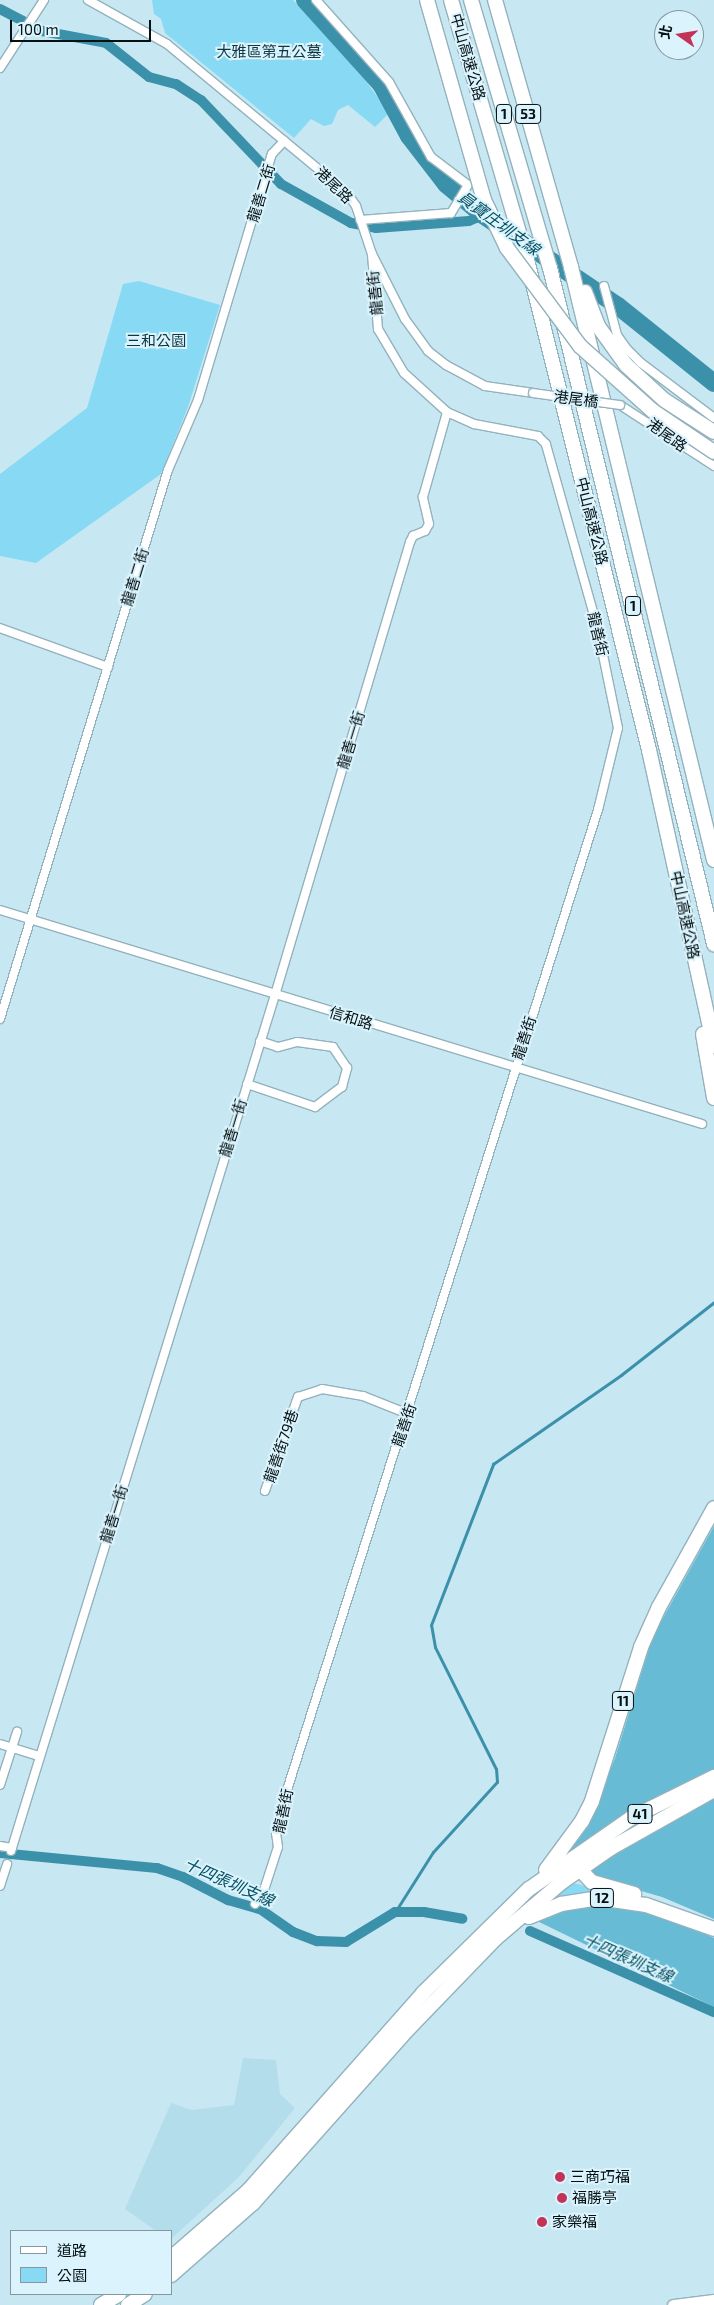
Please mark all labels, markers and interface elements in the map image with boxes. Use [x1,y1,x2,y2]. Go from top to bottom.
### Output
scale bar [12,10,154,42]
north arrow [654,10,704,60]
street label: 中山高速公路 [447,11,489,103]
text: 100 m [18,20,59,38]
text: 北 [655,23,675,40]
park label: 大雅區第五公墓 [217,43,321,61]
road number: 1 [495,102,513,126]
road number: 53 [514,102,542,126]
street label: 龍善二街 [244,162,278,224]
street label: 港尾路 [312,163,356,207]
water label: 員寶庄圳支線 [455,187,543,259]
street label: 龍善街 [364,270,386,316]
park label: 三和公園 [126,332,186,350]
street label: 港尾橋 [552,387,600,411]
street label: 港尾路 [644,414,690,456]
street label: 中山高速公路 [572,475,612,567]
street label: 龍善二街 [118,546,152,608]
road number: 1 [624,594,642,618]
street label: 龍善街 [584,610,612,658]
street label: 龍善一街 [334,709,368,771]
street label: 中山高速公路 [667,869,703,961]
street label: 信和路 [327,1003,375,1033]
street label: 龍善街 [508,1014,540,1062]
street label: 龍善一街 [216,1097,250,1159]
street label: 龍善街 [388,1401,420,1449]
street label: 龍善街79巷 [260,1407,302,1485]
street label: 龍善一街 [97,1483,131,1545]
road number: 11 [612,1690,634,1712]
street label: 龍善街 [270,1787,296,1835]
road number: 41 [628,1802,652,1826]
water label: 十四張圳支線 [181,1854,277,1910]
road number: 12 [590,1886,614,1910]
water label: 十四張圳支線 [580,1930,676,1986]
place label: 三商巧福 [570,2168,630,2186]
marker: 三商巧福 [554,2171,566,2183]
place label: 福勝亭 [572,2189,617,2207]
marker: 福勝亭 [556,2192,568,2204]
place label: 家樂福 [552,2213,597,2231]
marker: 家樂福 [536,2216,548,2228]
legend [10,2230,172,2295]
text: 道路 [57,2241,87,2259]
text: 公園 [57,2266,87,2284]

